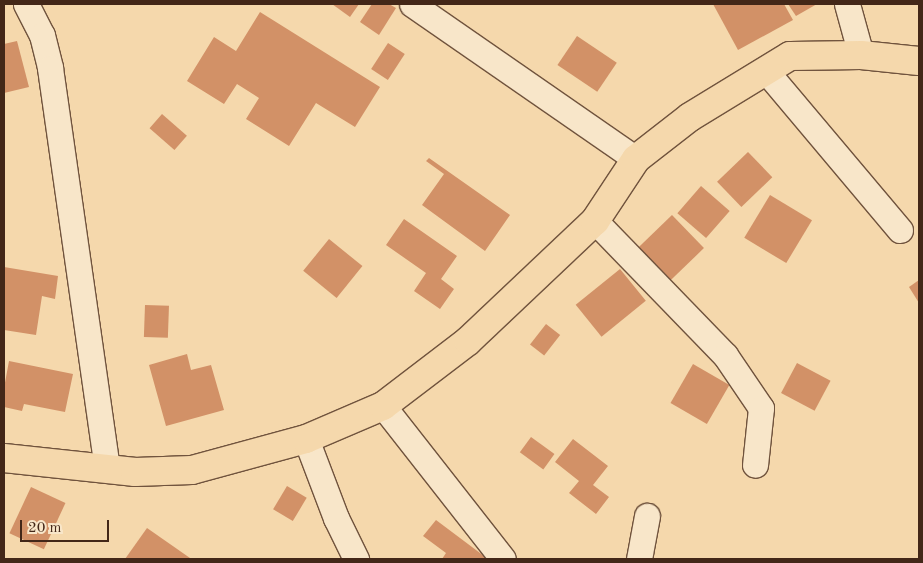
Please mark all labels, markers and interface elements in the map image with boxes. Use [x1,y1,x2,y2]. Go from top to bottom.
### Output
scale bar [22,510,111,542]
text: 20 m [28,521,62,536]

